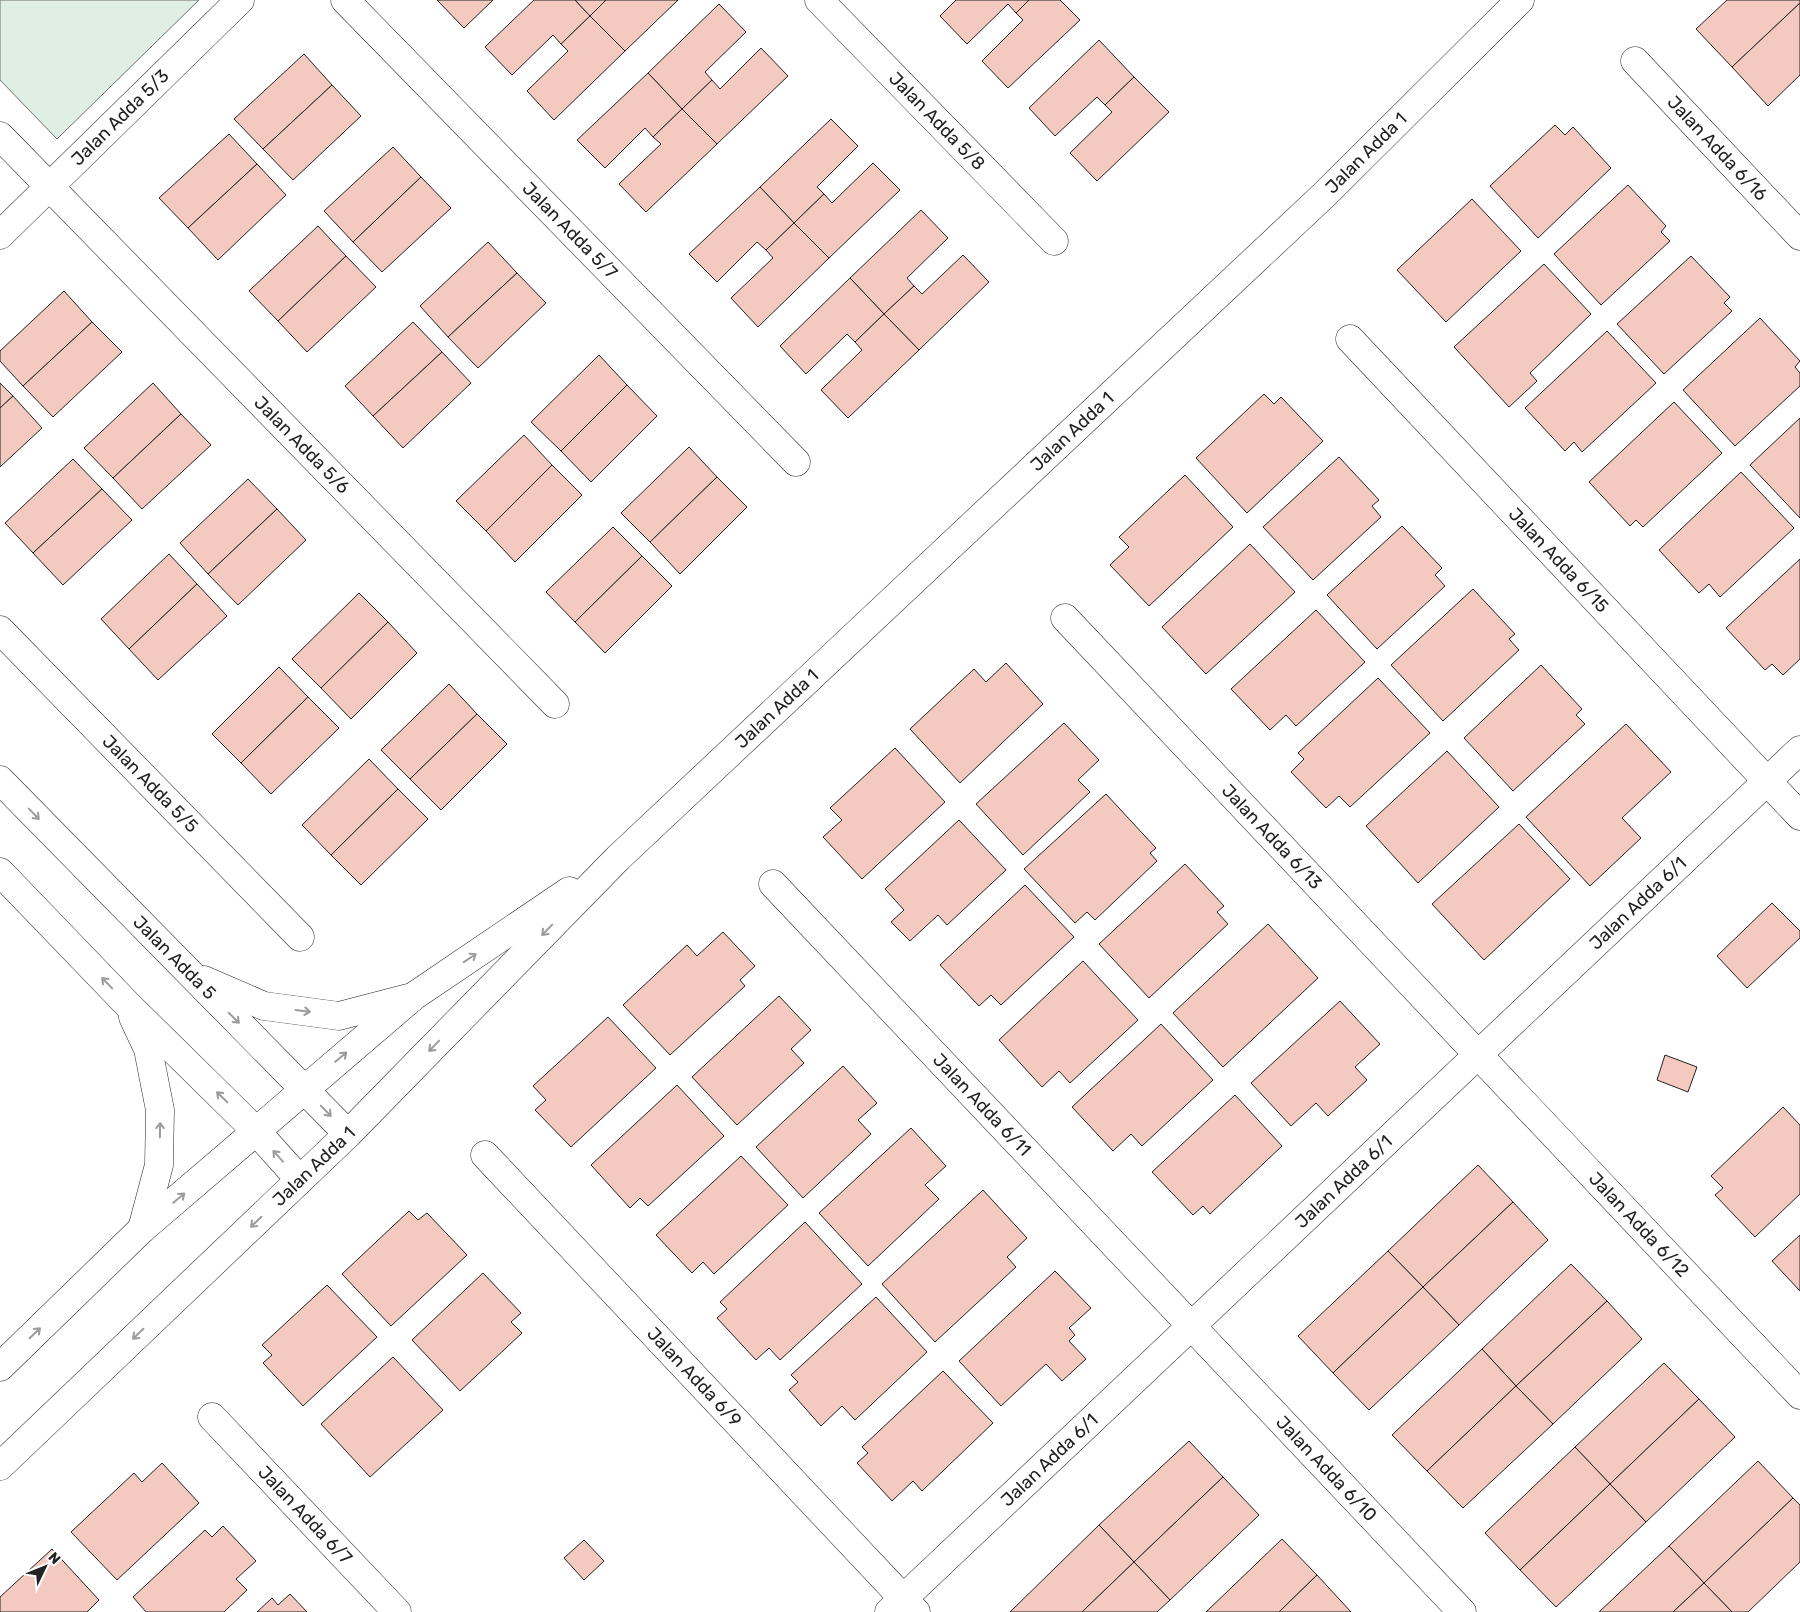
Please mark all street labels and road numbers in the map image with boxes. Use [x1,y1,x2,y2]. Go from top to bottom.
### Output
street label: Jalan Adda 5/3 [66,65,174,170]
street label: Jalan Adda 5/8 [884,67,990,175]
street label: Jalan Adda 6/16 [1663,91,1772,206]
street label: Jalan Adda 1 [1321,108,1411,198]
street label: Jalan Adda 5/7 [518,177,622,283]
street label: Jalan Adda 1 [1026,387,1118,476]
street label: Jalan Adda 5/6 [250,392,354,498]
street label: Jalan Adda 6/15 [1504,503,1613,617]
street label: Jalan Adda 1 [731,665,823,753]
street label: Jalan Adda 5/5 [98,730,203,837]
street label: Jalan Adda 6/13 [1217,780,1327,894]
street label: Jalan Adda 6/1 [1585,852,1691,954]
street label: Jalan Adda 5 [129,911,221,1004]
street label: Jalan Adda 6/11 [928,1049,1036,1161]
street label: Jalan Adda 1 [268,1122,360,1211]
street label: Jalan Adda 6/1 [1291,1131,1397,1233]
street label: Jalan Adda 6/12 [1584,1168,1694,1282]
street label: Jalan Adda 6/9 [642,1323,746,1431]
street label: Jalan Adda 6/1 [996,1409,1103,1511]
street label: Jalan Adda 6/10 [1271,1411,1381,1526]
street label: Jalan Adda 6/7 [253,1461,357,1569]

